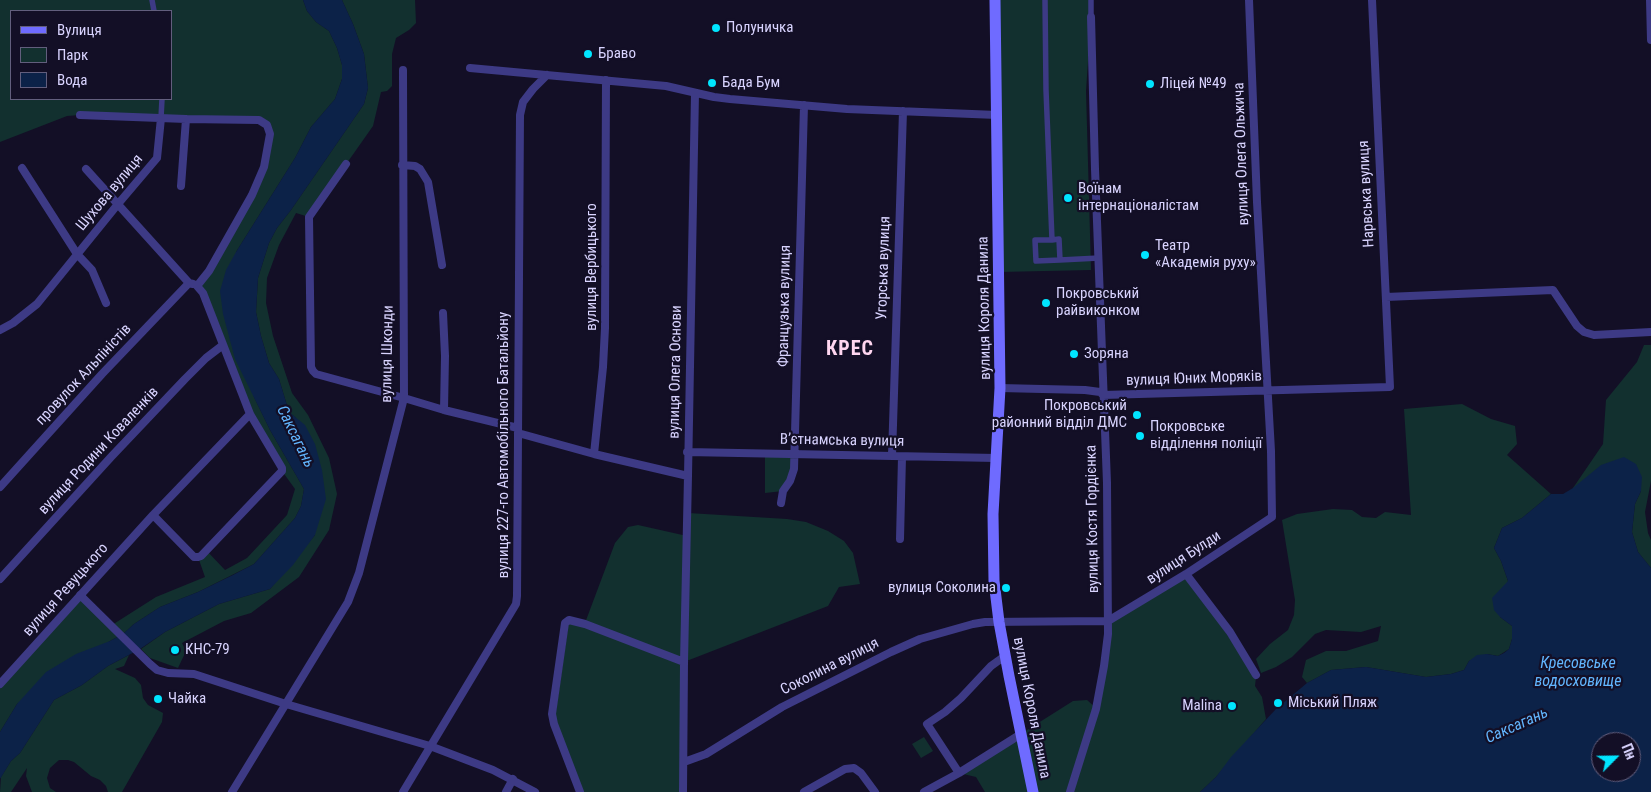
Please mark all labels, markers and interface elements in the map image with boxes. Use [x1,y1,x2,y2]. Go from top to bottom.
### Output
legend [10,10,172,100]
place label: Полуничка [726,19,793,37]
text: Вулиця [57,21,102,39]
marker: Полуничка [710,22,722,34]
place label: Браво [598,45,636,63]
text: Парк [57,46,88,64]
marker: Браво [582,48,594,60]
text: Вода [57,71,87,89]
place label: Бада Бум [722,74,780,92]
place label: Ліцей №49 [1160,75,1227,93]
marker: Бада Бум [706,77,718,89]
marker: Ліцей №49 [1144,78,1156,90]
street label: вулиця Олега Ольжича [1231,82,1253,226]
street label: Нарвська вулиця [1355,140,1379,248]
street label: Шухова вулиця [73,151,147,235]
place label: Воїнам інтернаціоналістам [1078,180,1199,215]
marker: Воїнам інтернаціоналістам [1062,192,1074,204]
street label: вулиця Вербицького [583,203,601,331]
street label: Угорська вулиця [873,216,895,320]
street label: вулиця Короля Данила [975,236,995,380]
place label: Театр «Академія руху» [1155,237,1256,272]
street label: Французька вулиця [775,245,795,367]
marker: Театр «Академія руху» [1139,249,1151,261]
place label: Покровський райвиконком [1056,285,1140,320]
marker: Покровський райвиконком [1040,297,1052,309]
street label: вулиця Шконди [378,305,398,403]
street label: вулиця Олега Основи [666,305,686,439]
street label: вулиця 227-го Автомобільного Батальйону [495,312,513,578]
street label: провулок Альпіністів [32,321,136,429]
district label: КРЕС [826,338,874,362]
place label: Зоряна [1084,345,1129,363]
marker: Зоряна [1068,348,1080,360]
street label: вулиця Юних Моряків [1126,368,1262,390]
street label: вулиця Родини Коваленків [35,383,163,519]
place label: Покровський районний відділ ДМС [992,397,1127,432]
water label: Саксагань [272,403,318,471]
marker: Покровський районний відділ ДМС [1131,409,1143,421]
place label: Покровське відділення поліції [1150,418,1262,453]
marker: Покровське відділення поліції [1134,430,1146,442]
street label: Вʼєтнамська вулиця [780,431,904,451]
street label: вулиця Костя Гордієнка [1083,445,1103,593]
street label: вулиця Булди [1144,527,1224,589]
street label: вулиця Ревуцького [20,540,112,640]
place label: вулиця Соколина [888,579,996,597]
marker: вулиця Соколина [1000,582,1012,594]
street label: Соколина вулиця [778,634,882,700]
street label: вулиця Короля Данила [1008,636,1054,780]
place label: КНС-79 [185,641,230,659]
marker: КНС-79 [169,644,181,656]
water label: Кресовське водосховище [1534,654,1622,692]
place label: Чайка [168,690,206,708]
marker: Чайка [152,693,164,705]
place label: Міський Пляж [1288,694,1377,712]
place label: Malina [1182,697,1222,715]
marker: Міський Пляж [1272,697,1284,709]
marker: Malina [1226,700,1238,712]
water label: Саксагань [1483,704,1551,748]
north arrow [1591,732,1641,782]
text: Пн [1618,741,1639,762]

